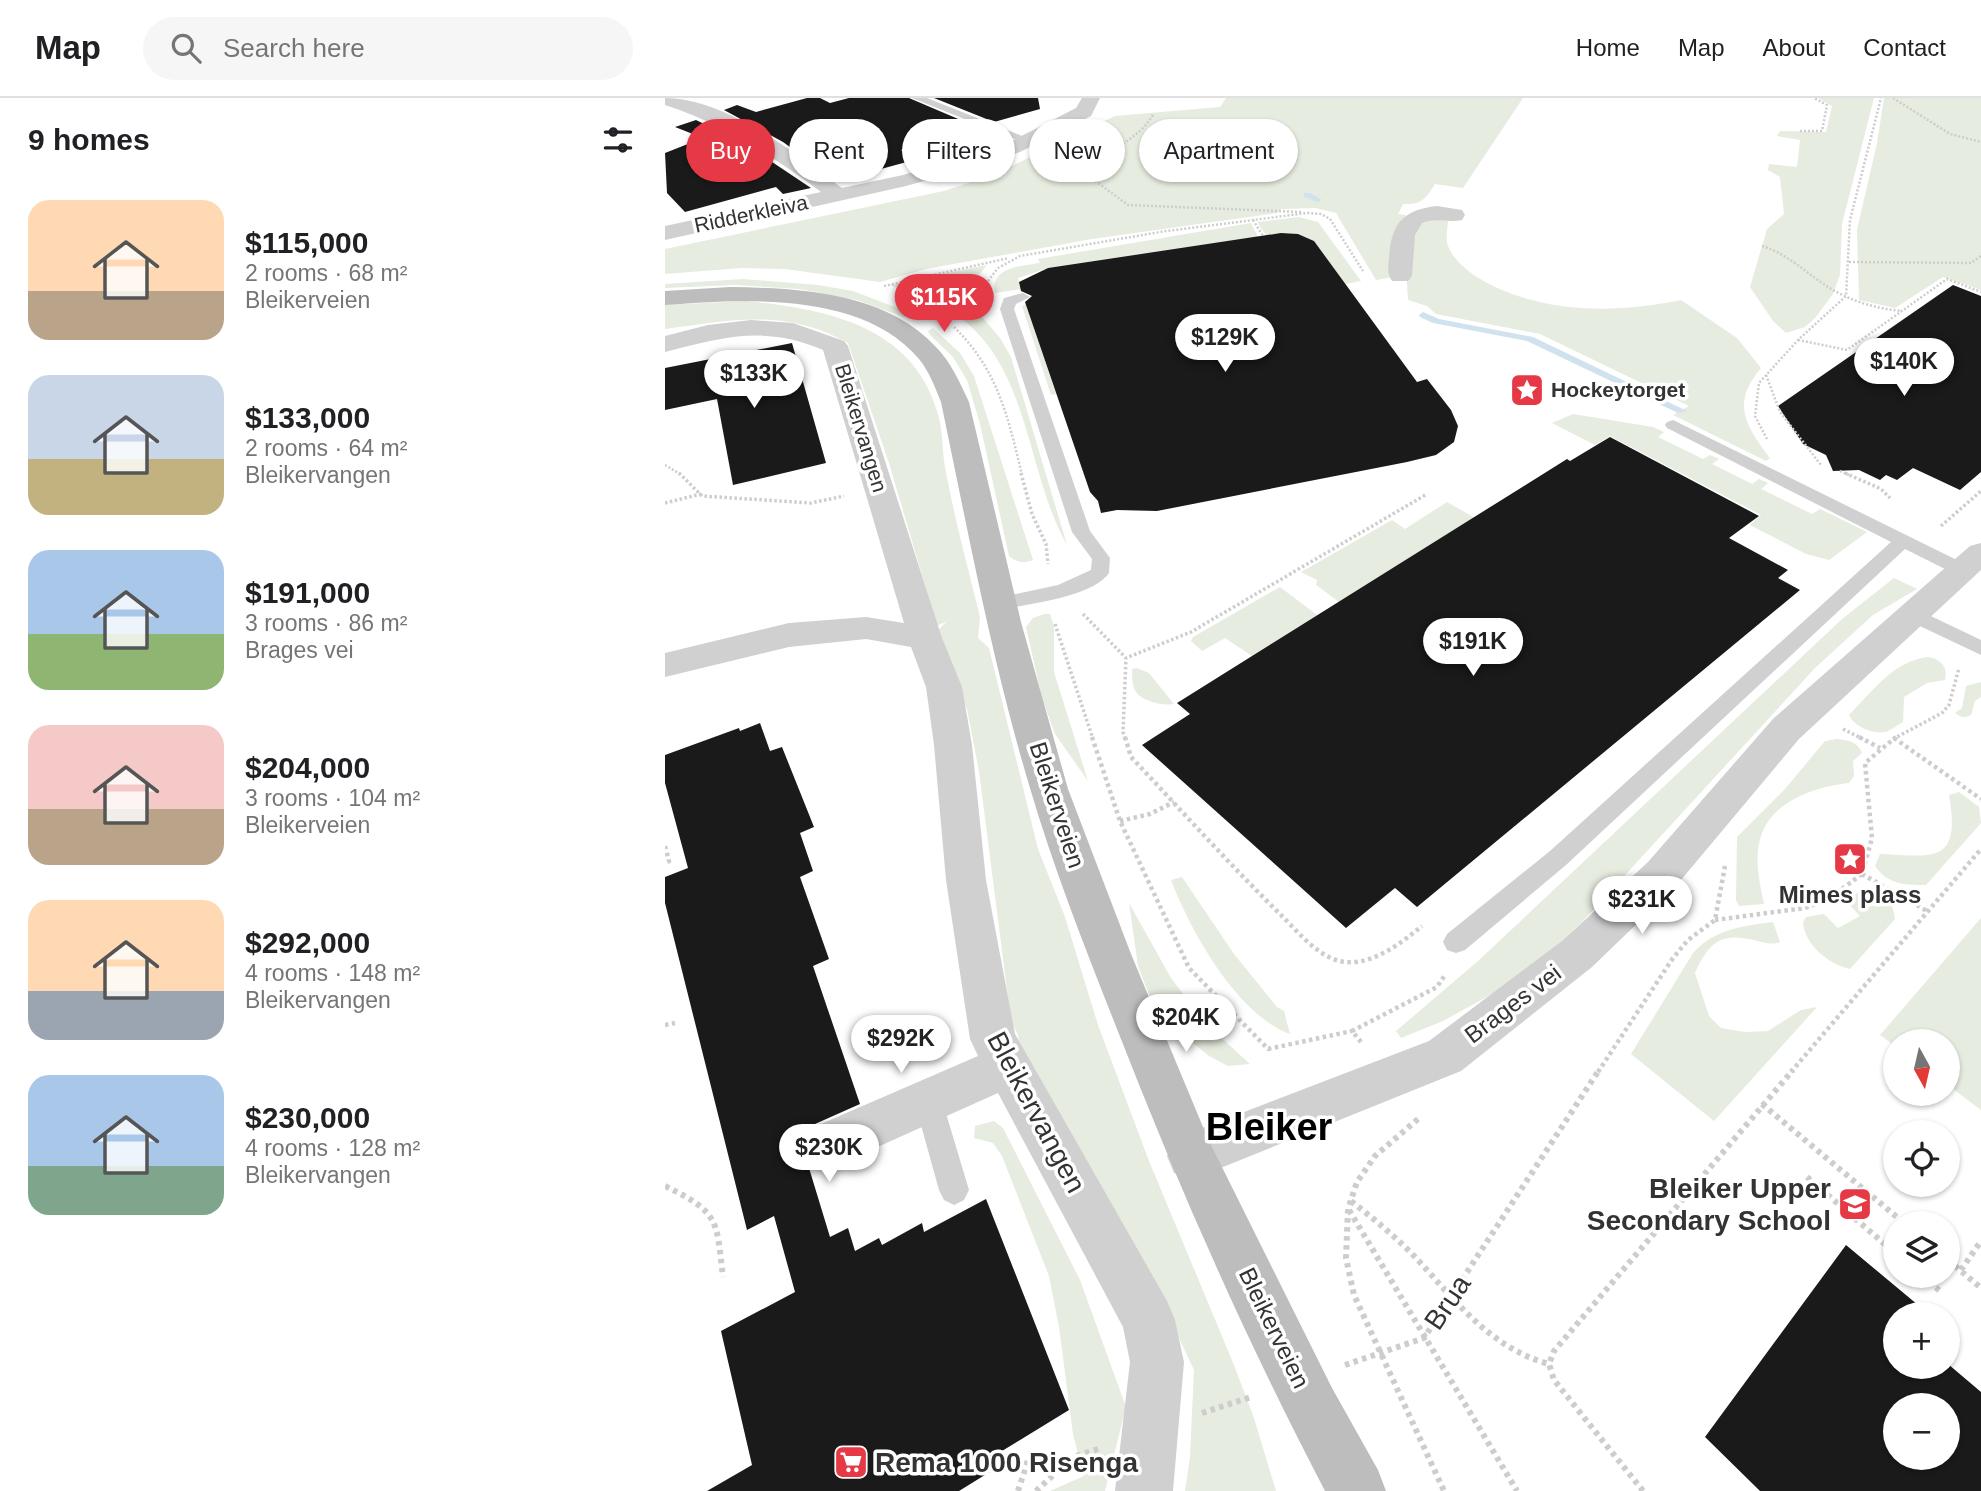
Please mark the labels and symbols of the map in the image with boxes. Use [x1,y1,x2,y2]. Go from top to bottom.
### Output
street label: Ridderkleiva [692,190,810,237]
pin: $115K [895,274,993,334]
pin: $129K [1176,314,1274,374]
pin: $140K [1855,338,1953,398]
pin: $133K [705,350,803,410]
street label: Bleikervangen [831,361,892,495]
place icon: Hockeytorget [1508,371,1546,409]
place label: Hockeytorget [1551,378,1685,401]
pin: $191K [1424,618,1522,678]
street label: Bleikerveien [1024,739,1091,871]
place icon: Mimes plass [1831,840,1869,878]
pin: $231K [1593,876,1691,936]
place label: Mimes plass [1779,881,1921,908]
street label: Brages vei [1459,959,1566,1049]
pin: $204K [1137,995,1235,1054]
pin: $292K [852,1016,950,1075]
street label: Bleikervangen [981,1027,1092,1198]
north arrow [1883,1029,1960,1106]
district label: Bleiker [1206,1106,1333,1148]
pin: $230K [780,1124,878,1184]
place label: Bleiker Upper Secondary School [1587,1173,1831,1236]
school or university icon: Bleiker Upper Secondary School [1836,1185,1874,1223]
street label: Bleikerveien [1234,1263,1315,1392]
street label: Brua [1418,1269,1477,1335]
supermarket icon: Rema 1000 Risenga [832,1443,870,1481]
place label: Rema 1000 Risenga [875,1447,1138,1478]

